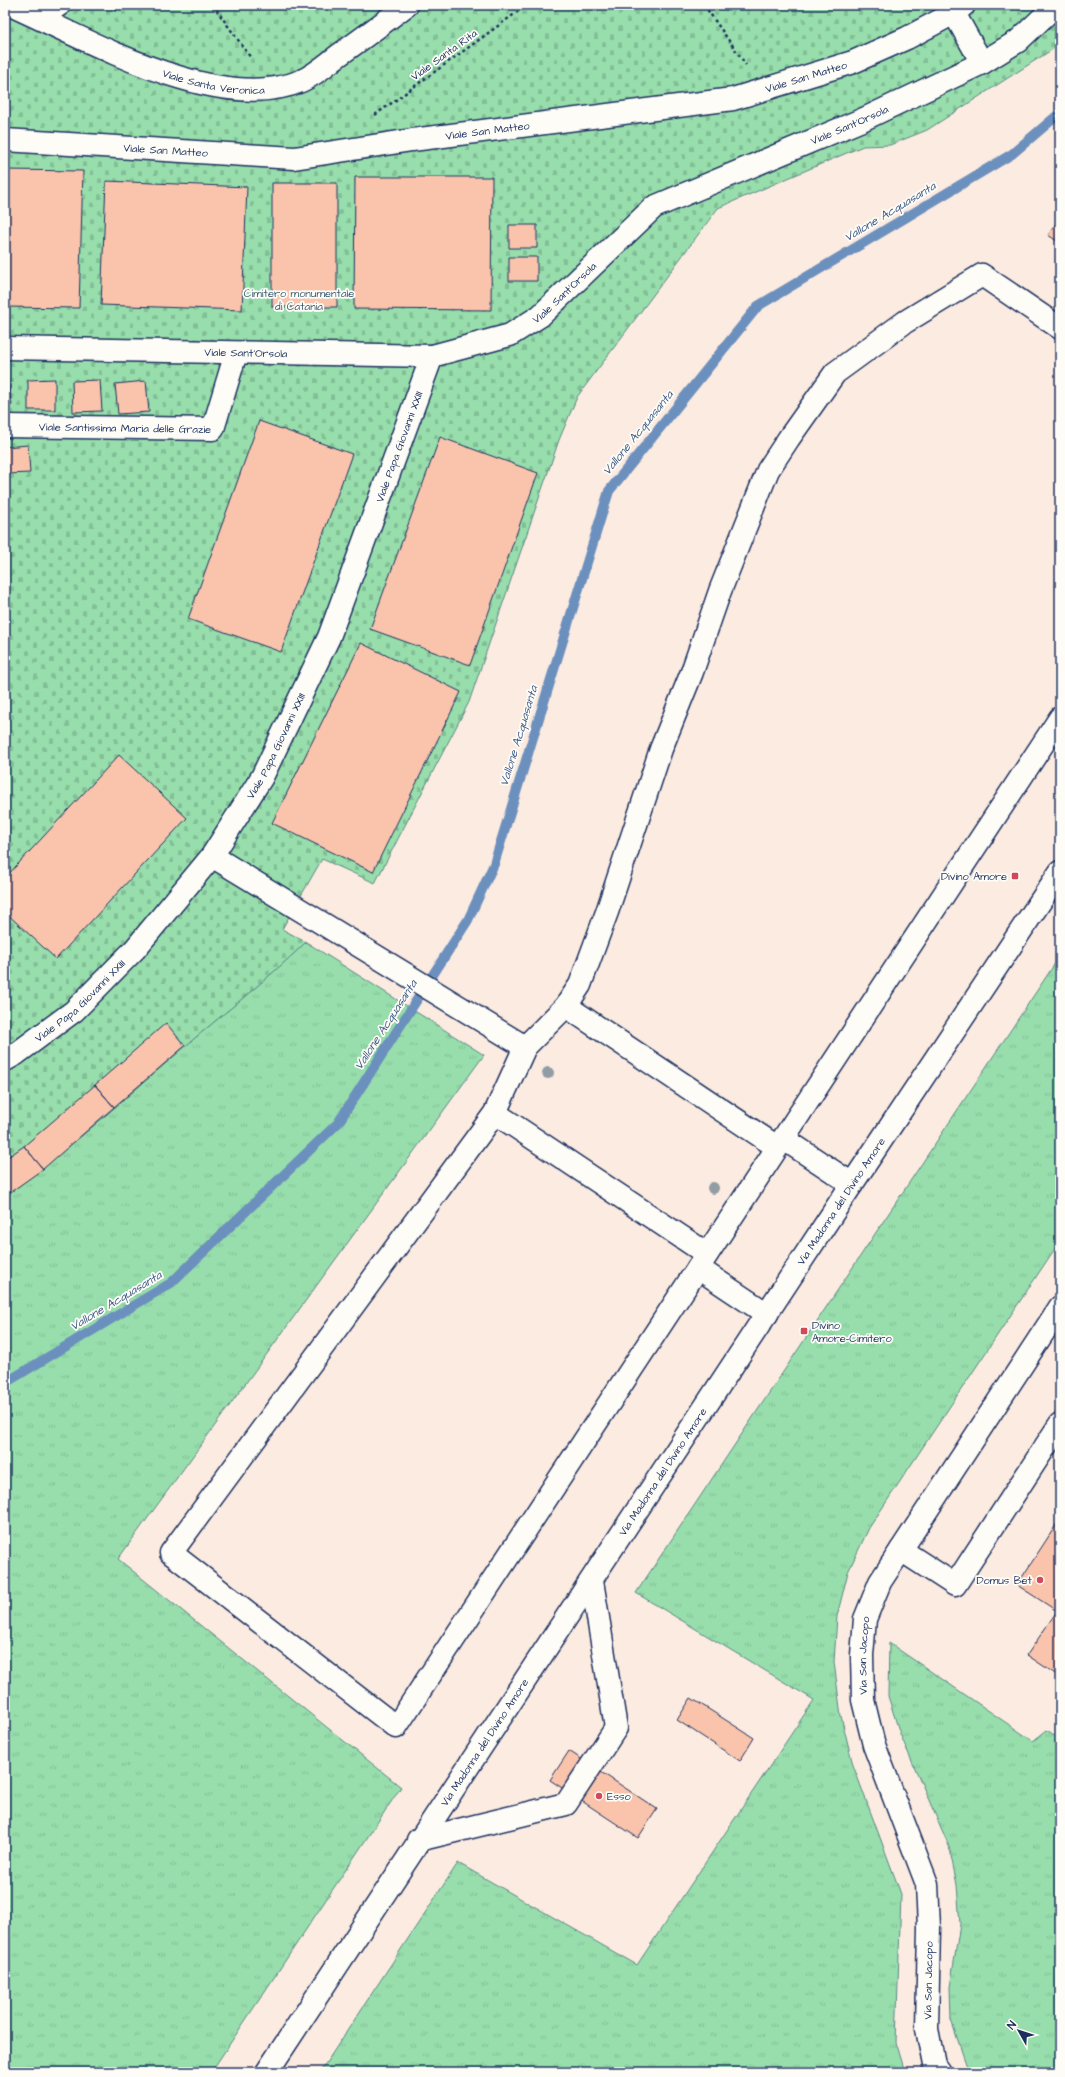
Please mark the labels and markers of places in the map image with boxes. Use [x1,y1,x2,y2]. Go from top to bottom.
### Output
place label: Divino Amore [941,869,1007,884]
marker: Divino Amore [1010,871,1020,881]
place label: Divino Amore-Cimitero [812,1318,892,1346]
marker: Divino Amore-Cimitero [799,1326,809,1336]
place label: Domus Bet [976,1573,1033,1588]
marker: Domus Bet [1035,1575,1045,1585]
place label: Esso [607,1789,632,1804]
marker: Esso [594,1791,604,1801]

